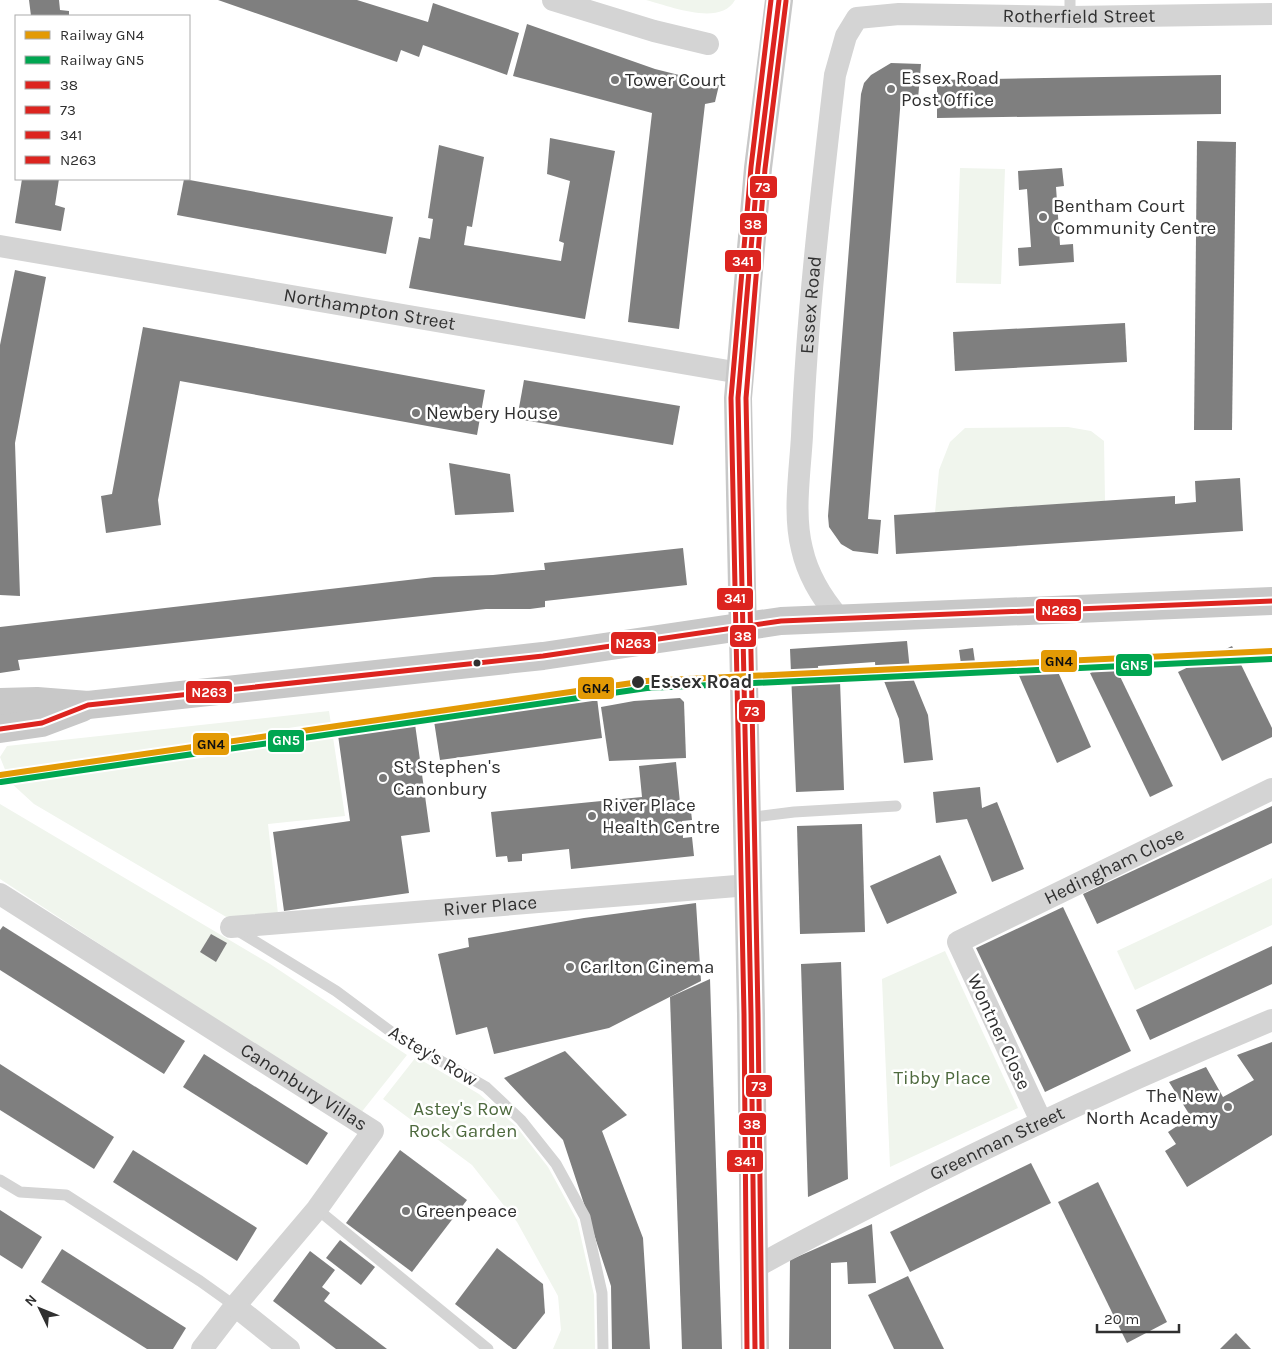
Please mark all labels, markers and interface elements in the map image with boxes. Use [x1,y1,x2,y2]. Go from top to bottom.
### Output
street label: Rotherfield Street [1003,5,1155,28]
legend [15,15,190,180]
text: Railway GN4 [60,26,145,44]
text: Railway GN5 [60,51,144,69]
place label: Essex Road Post Office [901,67,999,111]
place label: Tower Court [625,69,726,91]
marker: Tower Court [609,74,621,86]
text: 38 [60,76,78,94]
marker: Essex Road Post Office [885,83,897,95]
text: 73 [60,101,76,119]
text: 341 [60,126,82,144]
text: N263 [60,151,96,169]
line badge: 73 [749,175,778,199]
text: 73 [755,179,771,196]
place label: Bentham Court Community Centre [1053,195,1216,239]
marker: Bentham Court Community Centre [1037,211,1049,223]
line badge: 38 [739,212,768,236]
text: 38 [744,216,762,233]
line badge: 341 [724,249,762,273]
text: 341 [732,253,754,270]
street label: Essex Road [796,255,826,355]
street label: Northampton Street [282,284,457,335]
place label: Newbery House [426,402,558,424]
marker: Newbery House [410,407,422,419]
line badge: 341 [716,587,754,611]
text: 341 [724,590,746,607]
line badge: N263 [1035,598,1082,622]
text: N263 [1041,602,1077,619]
line badge: 38 [729,624,757,648]
text: 38 [734,628,752,645]
line badge: N263 [610,631,657,655]
text: N263 [615,635,651,652]
line badge: GN4 [1040,649,1078,673]
text: GN4 [1045,653,1074,670]
line badge: GN5 [1115,653,1153,677]
text: GN5 [1120,657,1148,674]
unlabelled marker [472,658,482,668]
place label: Essex Road [650,671,752,693]
marker: Essex Road [630,674,646,690]
line badge: GN4 [577,676,615,700]
line badge: N263 [185,680,233,704]
text: GN4 [582,680,611,697]
text: N263 [191,684,227,701]
line badge: 73 [738,699,766,723]
text: 73 [744,703,760,720]
line badge: GN5 [267,729,305,753]
line badge: GN4 [192,732,230,756]
text: GN5 [272,732,300,749]
text: GN4 [197,736,226,753]
place label: St Stephen's Canonbury [393,756,501,800]
marker: St Stephen's Canonbury [377,772,389,784]
place label: River Place Health Centre [602,794,720,838]
marker: River Place Health Centre [586,810,598,822]
street label: Hedingham Close [1041,823,1188,909]
street label: River Place [442,891,538,921]
place label: Carlton Cinema [580,956,715,978]
marker: Carlton Cinema [564,961,576,973]
street label: Wontner Close [963,971,1035,1093]
street label: Astey's Row [385,1021,482,1091]
street label: Canonbury Villas [236,1039,371,1135]
park label: Tibby Place [894,1067,990,1089]
line badge: 73 [745,1074,773,1098]
text: 73 [751,1078,767,1095]
place label: The New North Academy [1086,1085,1218,1129]
park label: Astey's Row Rock Garden [408,1098,518,1142]
marker: The New North Academy [1222,1101,1234,1113]
street label: Greenman Street [926,1102,1068,1185]
line badge: 38 [738,1112,767,1136]
text: 38 [743,1116,761,1133]
line badge: 341 [726,1149,764,1173]
text: 341 [734,1153,756,1170]
place label: Greenpeace [416,1200,517,1222]
marker: Greenpeace [400,1205,412,1217]
north arrow [15,1284,65,1334]
text: N [21,1291,41,1310]
scale bar [1097,1302,1180,1334]
text: 20 m [1104,1310,1139,1328]

